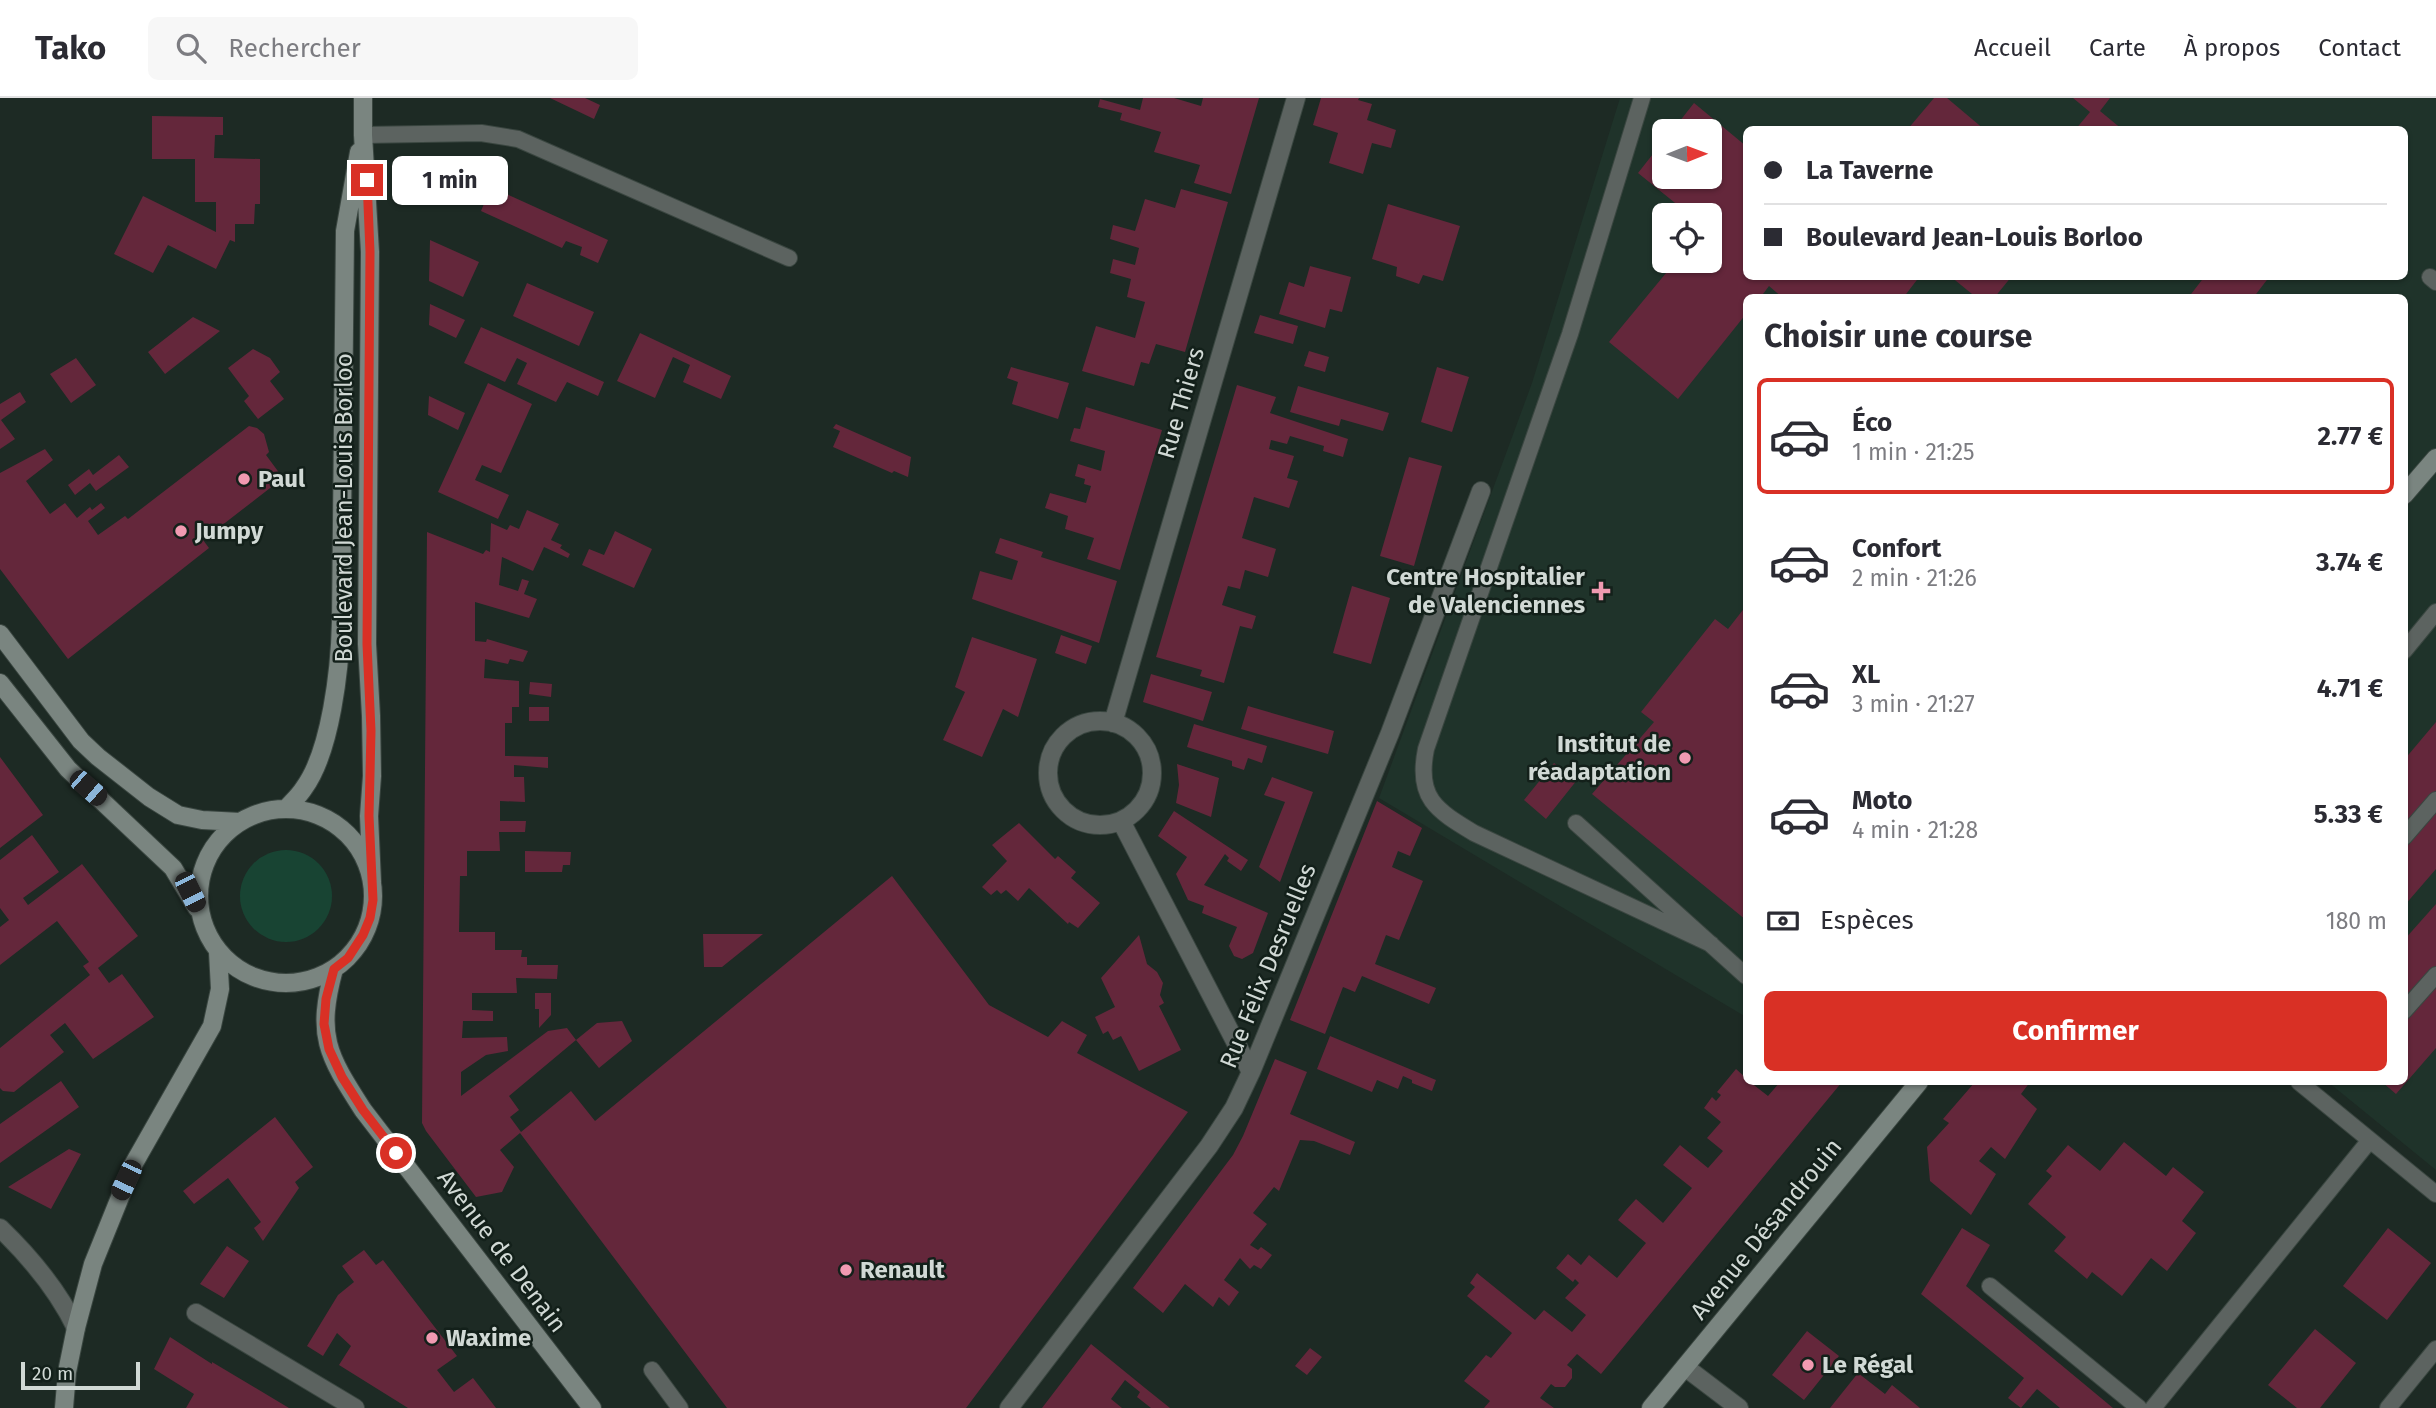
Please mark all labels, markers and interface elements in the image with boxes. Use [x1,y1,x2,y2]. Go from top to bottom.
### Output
search box [148,17,638,80]
text: Tako [35,28,106,68]
icon: search [172,29,210,67]
text: Rechercher [228,33,361,64]
text: Accueil [1974,34,2051,62]
text: Carte [2089,34,2146,62]
text: À propos [2184,34,2280,62]
text: Contact [2318,34,2401,62]
north arrow [1652,119,1722,189]
map controls [1652,119,1722,273]
callout: 1 min [392,155,507,204]
text: La Taverne [1806,155,1933,186]
route end [351,164,383,196]
text: 1 min [422,166,478,194]
button: locate [1652,203,1722,273]
text: Boulevard Jean-Louis Borloo [1806,222,2143,253]
text: Choisir une course [1764,317,2032,355]
street label: Rue Thiers [1152,344,1210,462]
street label: Boulevard Jean-Louis Borloo [330,353,358,663]
icon: car [1768,405,1831,468]
text: Éco [1852,407,1892,438]
text: 2.77 € [2317,421,2383,452]
text: 1 min · 21:25 [1852,438,1975,466]
place label: Paul [258,465,306,493]
marker: Paul [236,471,252,487]
place label: Jumpy [194,517,264,545]
marker: Jumpy [173,523,189,539]
icon: car [1768,531,1831,594]
text: Confort [1852,533,1941,564]
text: 3.74 € [2316,547,2383,578]
place label: Centre Hospitalier de Valenciennes [1386,563,1585,619]
text: 2 min · 21:26 [1852,564,1977,592]
marker: Centre Hospitalier de Valenciennes [1591,581,1611,601]
icon: car [1768,657,1831,720]
text: XL [1852,659,1880,690]
text: 4.71 € [2317,673,2383,704]
text: 3 min · 21:27 [1852,690,1975,718]
place label: Institut de réadaptation [1528,730,1671,786]
marker: Institut de réadaptation [1677,750,1693,766]
car [66,766,111,810]
icon: car [1768,783,1831,846]
text: Moto [1852,785,1912,816]
text: 5.33 € [2314,799,2383,830]
text: 4 min · 21:28 [1852,816,1978,844]
street label: Rue Félix Desruelles [1214,860,1322,1072]
car [172,869,209,915]
icon: cash [1764,902,1802,940]
text: Espèces [1820,905,1914,936]
text: 180 m [2326,907,2387,935]
button: Confirmer [1764,991,2387,1071]
street label: Avenue Désandrouin [1685,1133,1847,1325]
route start [380,1137,412,1169]
car [108,1157,145,1203]
street label: Avenue de Denain [432,1164,572,1338]
place label: Renault [860,1256,946,1284]
marker: Renault [838,1262,854,1278]
place label: Waxime [446,1324,531,1352]
marker: Waxime [424,1330,440,1346]
place label: Le Régal [1822,1351,1914,1379]
marker: Le Régal [1800,1357,1816,1373]
scale bar [21,1359,140,1391]
text: 20 m [32,1362,73,1385]

